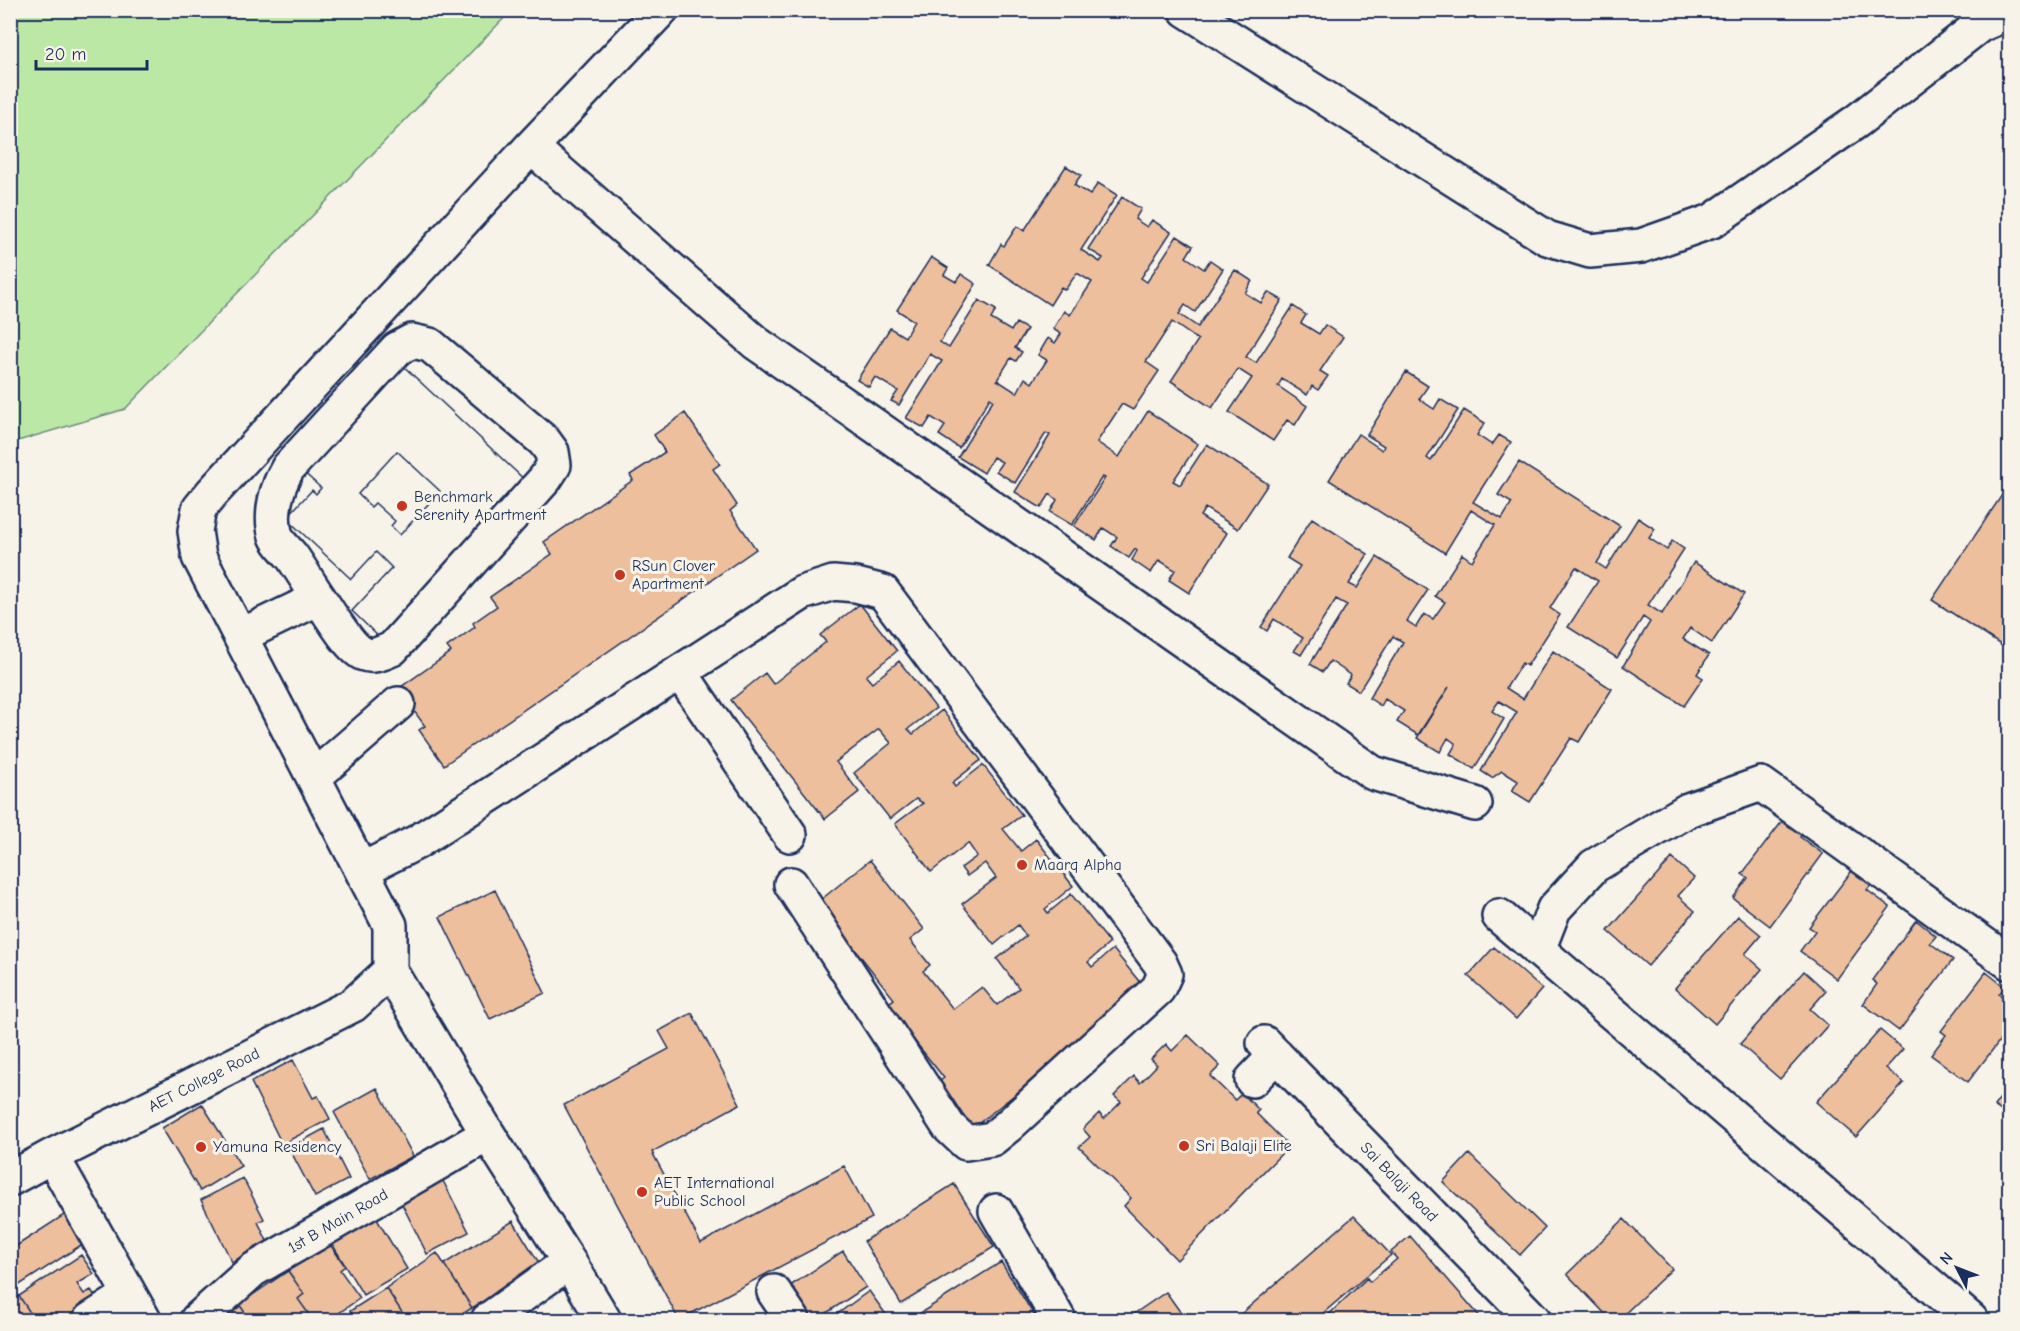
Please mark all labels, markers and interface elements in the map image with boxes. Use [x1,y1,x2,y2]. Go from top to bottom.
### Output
scale bar [36,33,147,71]
text: 20 m [45,44,86,65]
place label: Benchmark Serenity Apartment [414,488,547,524]
marker: Benchmark Serenity Apartment [395,499,409,513]
place label: RSun Clover Apartment [632,557,716,593]
marker: RSun Clover Apartment [613,568,627,582]
place label: Maarq Alpha [1034,856,1122,874]
marker: Maarq Alpha [1015,858,1029,872]
street label: AET College Road [145,1044,263,1116]
place label: Sri Balaji Elite [1196,1137,1292,1155]
place label: Yamuna Residency [213,1138,342,1156]
marker: Sri Balaji Elite [1177,1139,1191,1153]
street label: Sai Balaji Road [1357,1139,1441,1225]
marker: Yamuna Residency [194,1140,208,1154]
place label: AET International Public School [654,1174,775,1210]
street label: 1st B Main Road [285,1185,391,1257]
marker: AET International Public School [635,1185,649,1199]
north arrow [1927,1238,1987,1298]
text: N [1936,1249,1957,1269]

